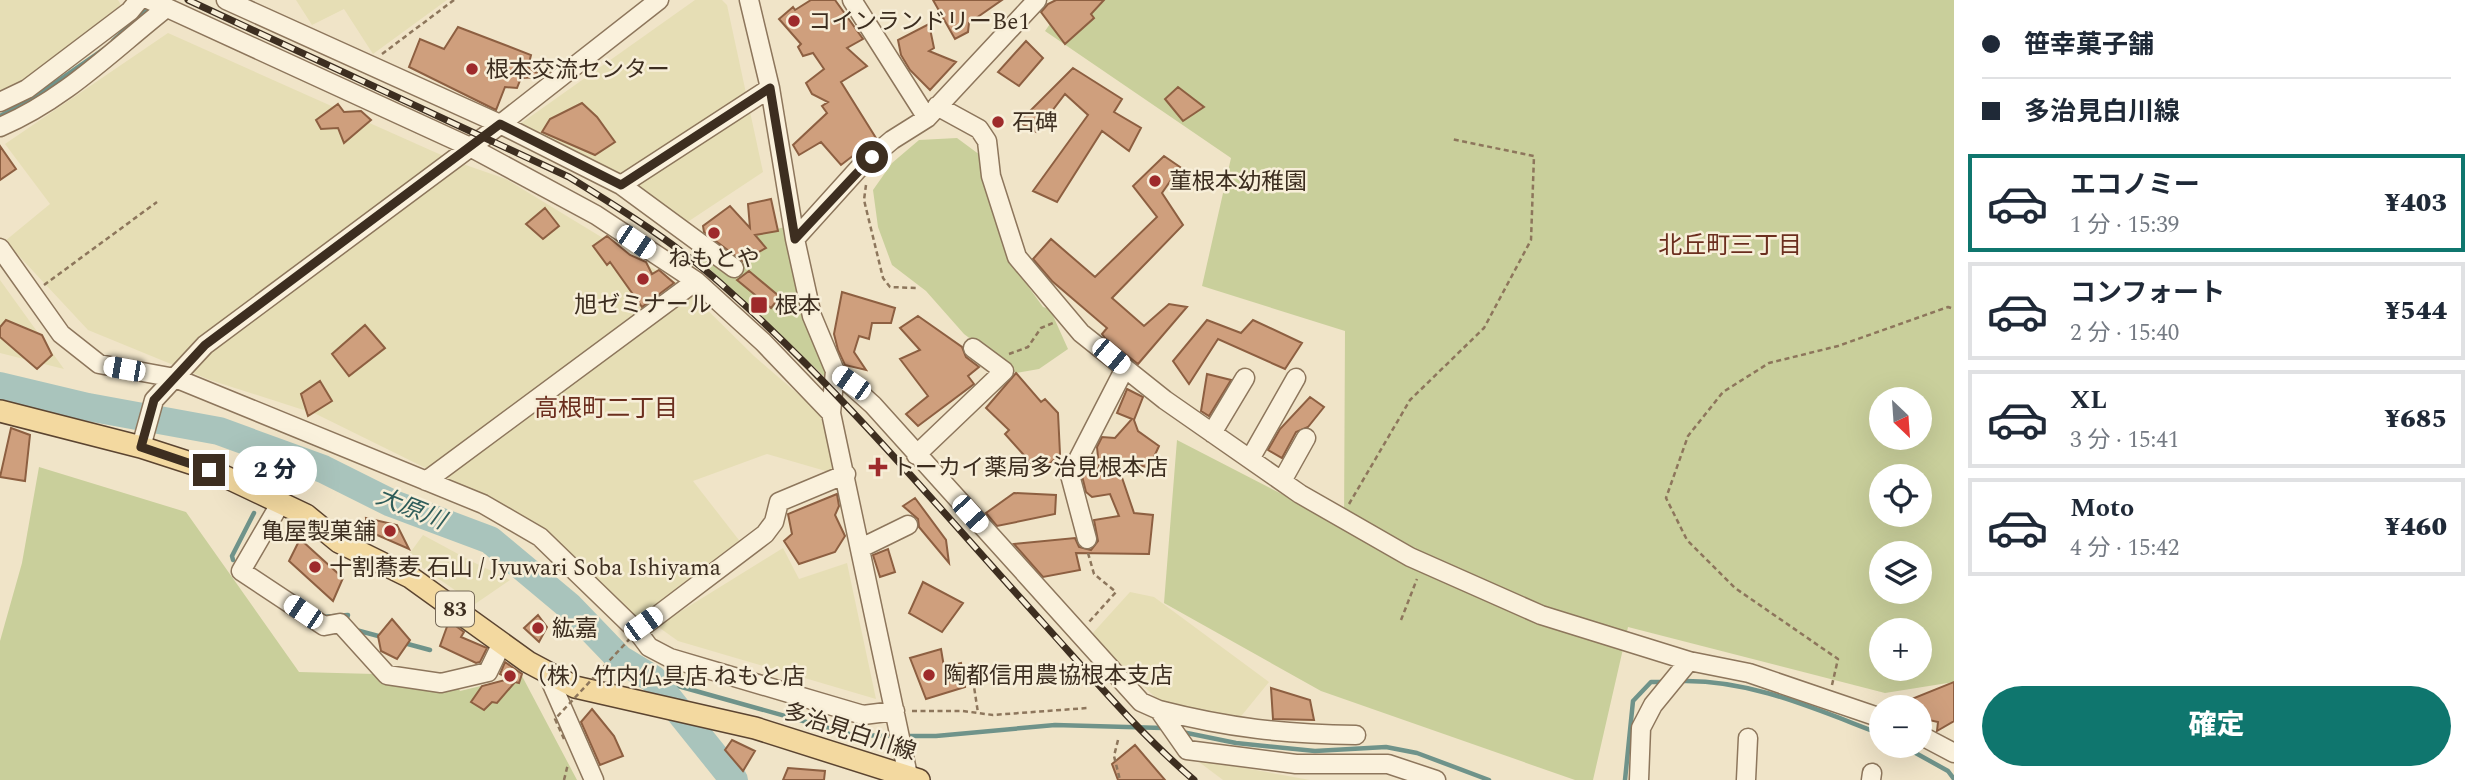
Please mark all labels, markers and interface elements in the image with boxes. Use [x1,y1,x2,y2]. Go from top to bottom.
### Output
place label: コインランドリーBe1 [808,5,1030,40]
marker: コインランドリーBe1 [786,13,802,29]
text: 笹幸菓子舗 [2024,25,2154,65]
place label: 根本交流センター [486,53,670,88]
marker: 根本交流センター [464,61,480,77]
text: 多治見白川線 [2024,92,2180,132]
place label: 石碑 [1012,106,1058,141]
marker: 石碑 [990,114,1006,130]
route start [856,141,888,173]
place label: 菫根本幼稚園 [1169,165,1307,200]
text: エコノミー [2070,165,2200,205]
icon: car [1986,172,2049,235]
marker: 菫根本幼稚園 [1147,173,1163,189]
text: ¥403 [2385,183,2447,223]
text: 1 分 · 15:39 [2070,208,2179,243]
car [613,222,660,262]
marker: ねもとや [706,225,722,241]
district label: 北丘町三丁目 [1658,228,1802,264]
place label: ねもとや [668,242,760,277]
marker: 旭ゼミナール [635,271,651,287]
text: コンフォート [2070,273,2225,313]
icon: car [1986,280,2049,343]
place label: 旭ゼミナール [574,288,712,323]
place label: 根本 [775,289,821,324]
text: ¥544 [2385,291,2447,331]
marker: 根本 [749,295,769,315]
text: 2 分 · 15:40 [2070,316,2179,351]
car [1089,334,1134,378]
car [102,355,147,383]
car [828,362,875,404]
text: XL [2070,380,2107,420]
north arrow [1869,387,1932,450]
map controls [1869,387,1932,758]
icon: car [1986,388,2049,451]
district label: 高根町二丁目 [534,391,678,427]
text: ¥685 [2385,399,2447,439]
text: 3 分 · 15:41 [2070,423,2179,458]
callout: 2 分 [234,446,318,494]
place label: トーカイ薬局多治見根本店 [892,451,1168,486]
text: 2 分 [254,453,296,488]
route end [193,454,225,486]
marker: トーカイ薬局多治見根本店 [870,459,886,475]
button: locate [1869,464,1932,527]
water label: 大原川 [371,479,454,540]
text: Moto [2070,488,2134,528]
car [949,491,992,537]
icon: car [1986,496,2049,559]
text: ¥460 [2385,507,2447,547]
place label: 亀屋製菓舗 [261,515,376,550]
marker: 亀屋製菓舗 [382,523,398,539]
text: 4 分 · 15:42 [2070,531,2179,566]
button: layers [1869,541,1932,604]
place label: 十割蕎麦 石山 / Jyuwari Soba Ishiyama [329,551,721,586]
marker: 十割蕎麦 石山 / Jyuwari Soba Ishiyama [307,559,323,575]
car [280,592,327,632]
road number: 83 [436,592,474,626]
car [620,603,667,645]
place label: 紘嘉 [552,612,598,647]
button: + [1869,618,1932,681]
marker: 紘嘉 [530,620,546,636]
place label: 陶都信用農協根本支店 [943,659,1173,694]
place label: （株）竹内仏具店 ねもと店 [524,660,805,695]
marker: 陶都信用農協根本支店 [921,667,937,683]
marker: （株）竹内仏具店 ねもと店 [502,668,518,684]
button: 確定 [1982,686,2451,766]
street label: 多治見白川線 [779,694,921,770]
button: − [1869,695,1932,758]

